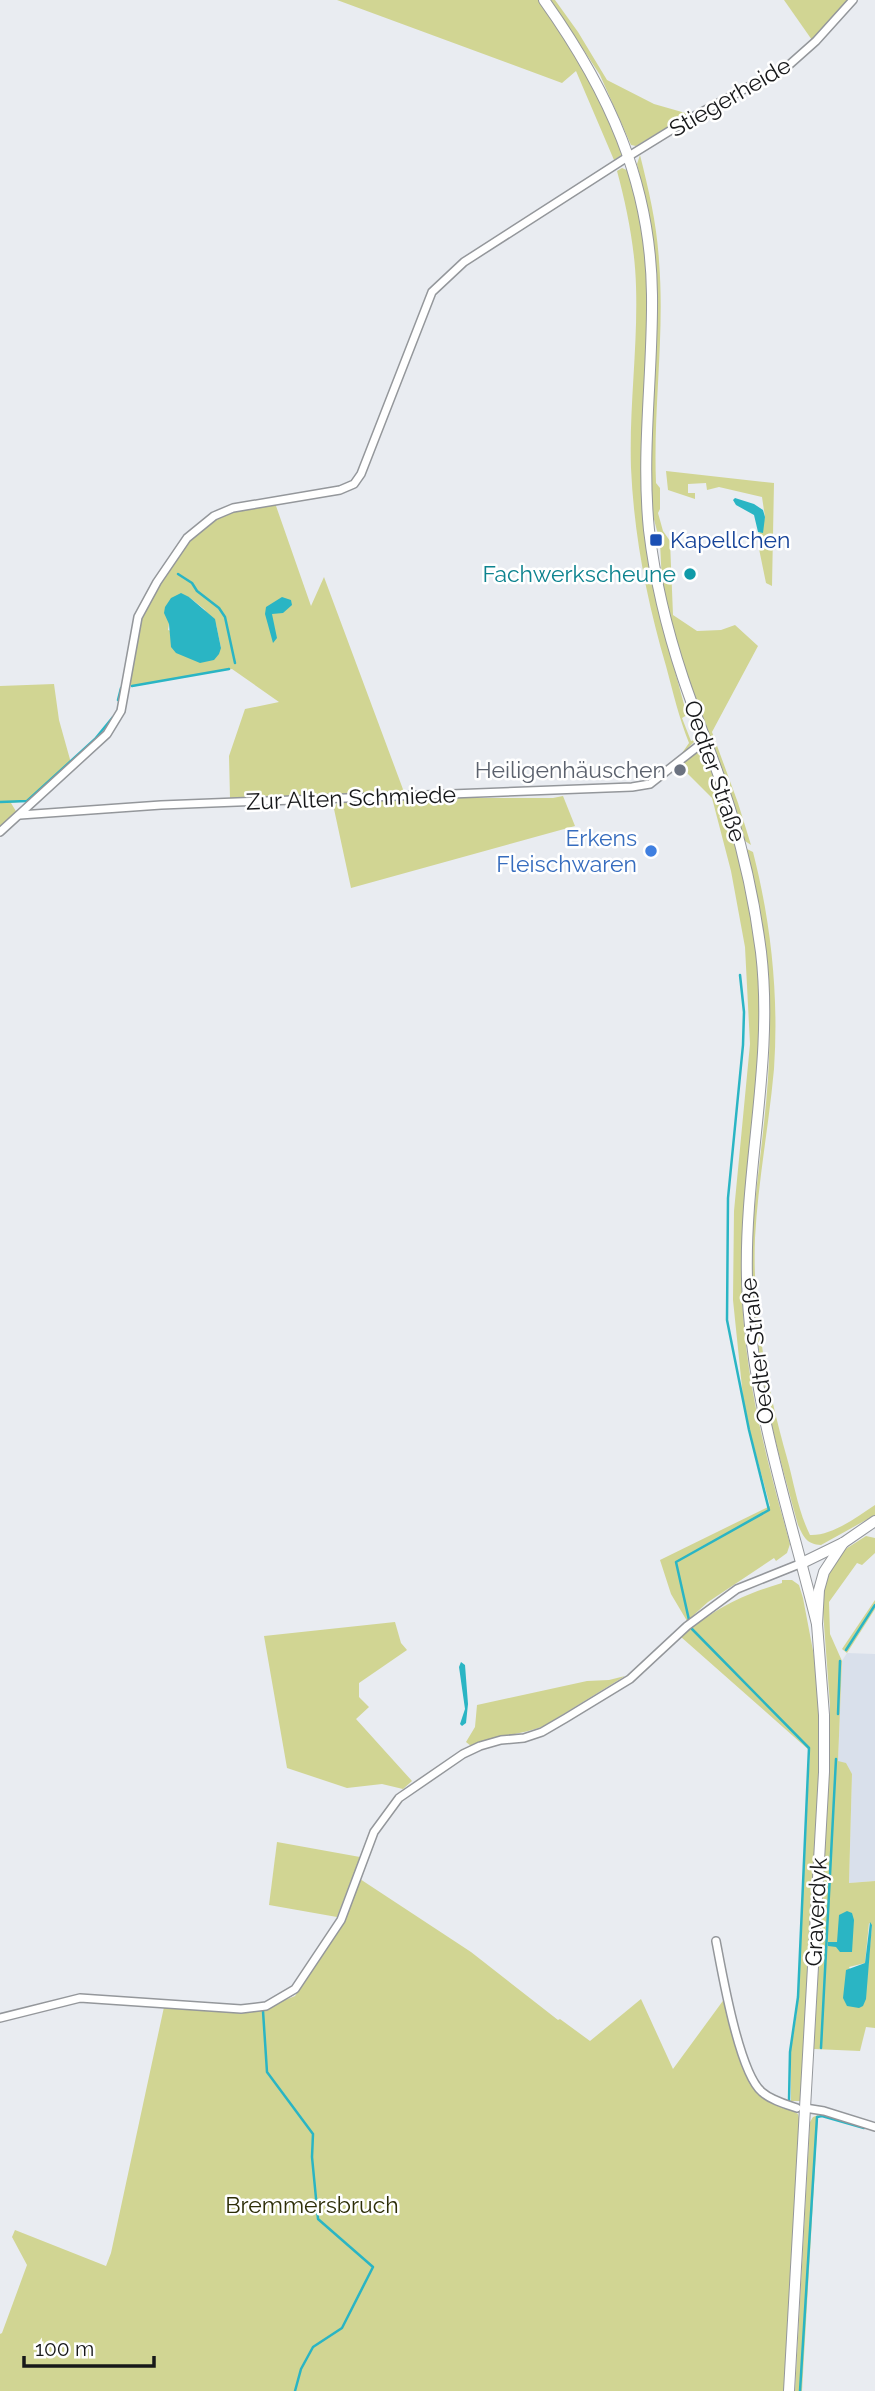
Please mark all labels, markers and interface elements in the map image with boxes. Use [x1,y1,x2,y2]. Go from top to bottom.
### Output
street label: Stiegerheide [664,51,795,142]
place label: Kapellchen [670,526,790,553]
marker: Kapellchen [648,532,664,548]
place label: Fachwerkscheune [482,560,676,587]
marker: Fachwerkscheune [682,566,698,582]
street label: Oedter Straße [679,697,752,845]
place label: Heiligenhäuschen [475,756,666,783]
marker: Heiligenhäuschen [672,762,688,778]
street label: Zur Alten Schmiede [246,780,456,815]
place label: Erkens Fleischwaren [496,824,637,877]
marker: Erkens Fleischwaren [643,843,659,859]
street label: Oedter Straße [734,1276,779,1426]
street label: Graverdyk [799,1857,832,1967]
park label: Bremmersbruch [225,2191,399,2218]
scale bar [24,2324,154,2368]
text: 100 m [35,2336,94,2361]

